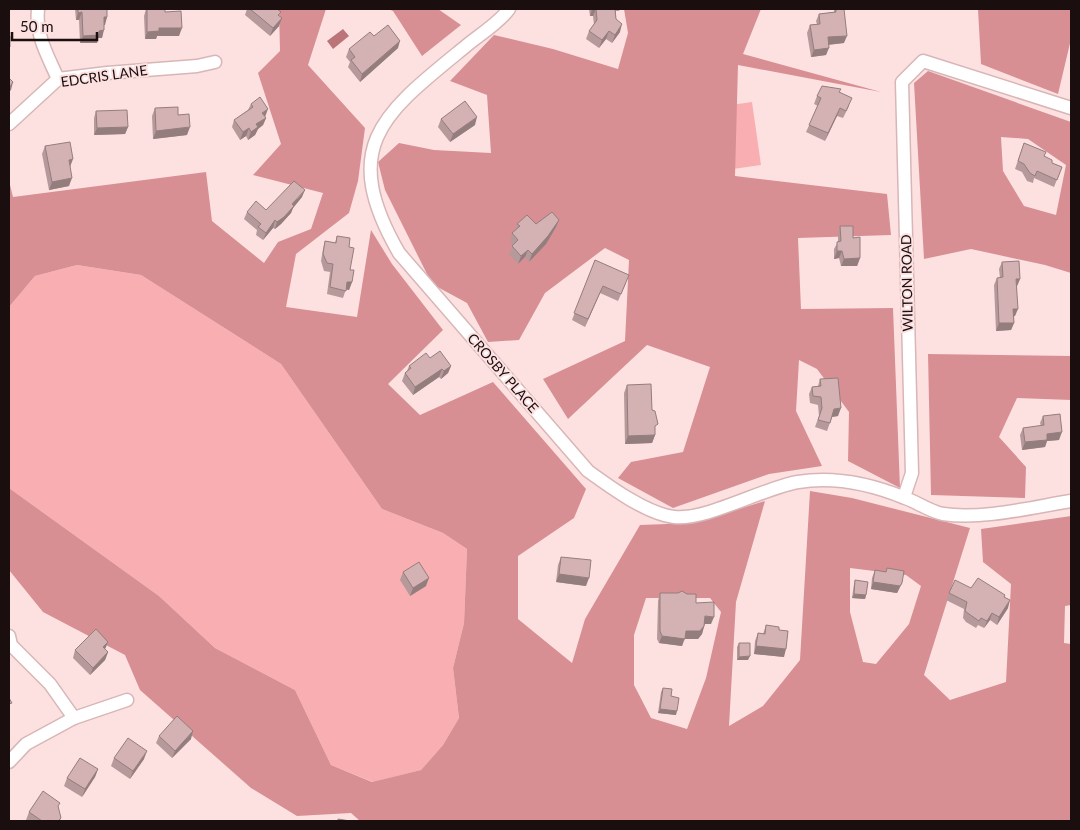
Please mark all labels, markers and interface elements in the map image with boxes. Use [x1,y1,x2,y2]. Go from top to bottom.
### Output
scale bar [12,10,98,42]
text: 50 m [20,17,54,35]
street label: EDCRIS LANE [59,61,148,90]
street label: WILTON ROAD [897,234,916,332]
street label: CROSBY PLACE [464,330,542,416]

